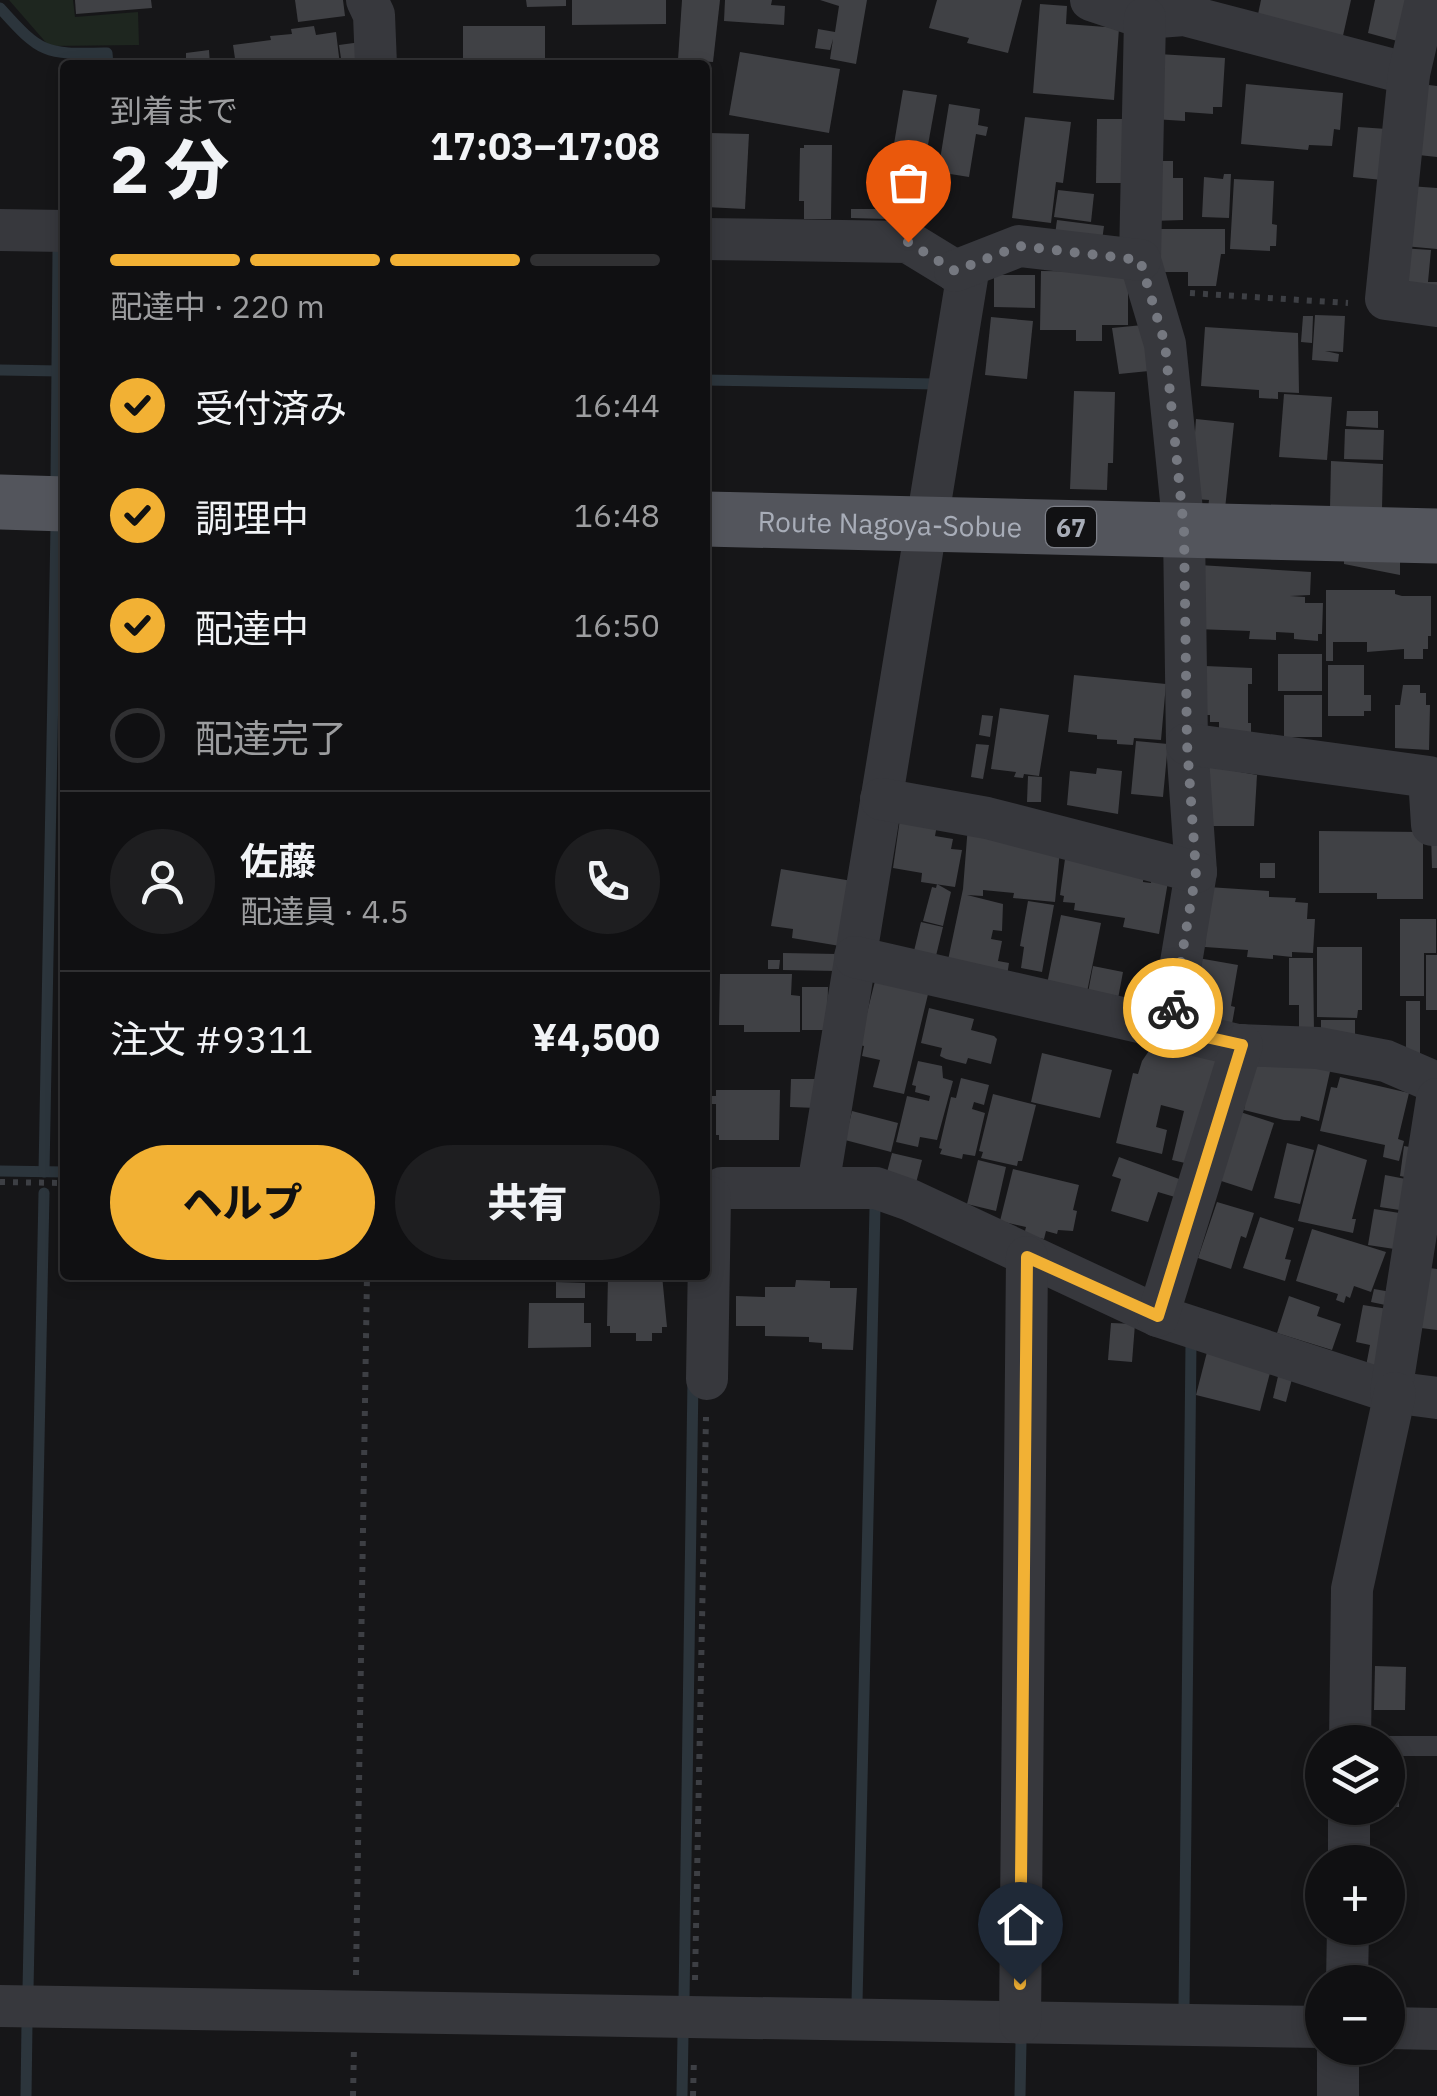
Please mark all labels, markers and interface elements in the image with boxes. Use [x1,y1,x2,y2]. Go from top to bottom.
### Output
text: 到着まで [110,89,238,131]
text: 17:03–17:08 [430,121,660,170]
text: 2 分 [110,126,229,211]
pin [866,140,951,243]
icon: bag [881,155,936,210]
text: 配達中 · 220 m [110,285,325,327]
icon: check [110,378,165,433]
text: 受付済み [195,383,347,432]
text: 16:44 [574,384,660,426]
icon: check [110,488,165,543]
text: 調理中 [195,493,309,542]
text: 16:48 [574,494,660,536]
street label: Route Nagoya-Sobue [757,502,1022,545]
road number: 67 [1046,507,1096,547]
icon: check [110,598,165,653]
text: 配達中 [195,603,309,652]
text: 16:50 [574,604,660,646]
text: 配達完了 [195,713,347,762]
button: person [110,829,215,934]
button: phone [555,829,660,934]
text: 佐藤 [240,836,316,885]
text: 配達員 · 4.5 [240,890,409,932]
courier [1123,958,1223,1058]
icon: bike [1146,981,1201,1036]
text: ¥4,500 [532,1012,660,1061]
text: 注文 #9311 [110,1014,313,1063]
button: ヘルプ [110,1145,375,1260]
button: 共有 [395,1145,660,1260]
map controls [1305,1725,1405,2065]
button: layers [1305,1725,1405,1825]
button: + [1305,1845,1405,1945]
pin [978,1882,1063,1985]
icon: home [993,1897,1048,1952]
button: − [1305,1965,1405,2065]

